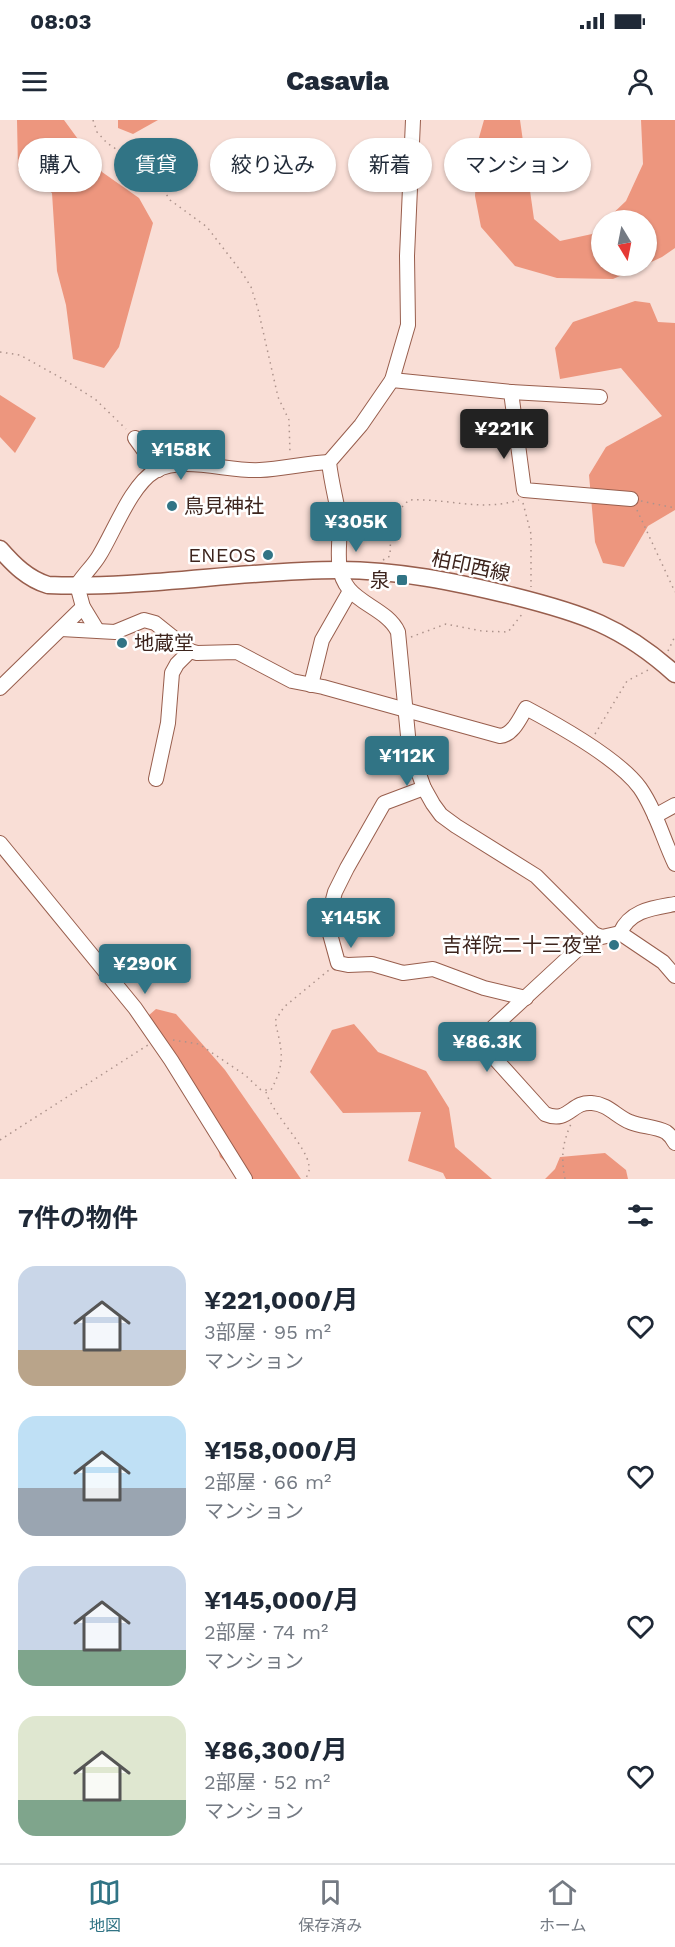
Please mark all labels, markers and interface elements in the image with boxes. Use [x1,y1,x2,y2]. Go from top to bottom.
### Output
text: 08:03 [30,9,92,34]
icon: menu [18,65,51,98]
text: Casavia [286,65,389,97]
icon: person [624,65,657,98]
chip: 購入 [18,138,102,192]
chip: 賃貸 [114,138,198,192]
chip: 絞り込み [210,138,336,192]
chip: 新着 [348,138,432,192]
chip: マンション [444,138,591,192]
north arrow [591,210,657,276]
map controls [591,210,657,276]
pin: ¥221K [462,409,546,460]
text: ¥221K [474,416,534,440]
pin: ¥158K [139,430,223,481]
text: ¥158K [151,437,211,461]
place label: 鳥見神社 [184,494,264,518]
marker: 鳥見神社 [165,499,179,513]
pin: ¥305K [314,502,398,553]
text: ¥305K [324,509,388,533]
place label: ENEOS [188,543,256,567]
street label: 柏印西線 [429,546,513,586]
marker: ENEOS [261,548,275,562]
place label: 泉 [370,568,390,592]
marker: 泉 [395,573,409,587]
place label: 地蔵堂 [134,631,194,655]
marker: 地蔵堂 [115,636,129,650]
pin: ¥112K [365,736,449,787]
text: ¥112K [379,743,435,767]
pin: ¥145K [309,898,393,949]
text: ¥145K [321,905,381,929]
place label: 吉祥院二十三夜堂 [442,933,602,957]
marker: 吉祥院二十三夜堂 [607,938,621,952]
pin: ¥290K [103,944,187,995]
text: ¥290K [113,951,177,975]
pin: ¥86.3K [438,1022,536,1073]
text: ¥86.3K [452,1029,522,1053]
icon: filters [624,1199,657,1232]
text: 7件の物件 [18,1203,138,1233]
text: ¥221,000/月 [204,1285,359,1315]
icon: home [66,1290,138,1362]
icon: heart [624,1310,657,1343]
text: 3部屋 · 95 m² [204,1320,331,1344]
text: マンション [204,1349,304,1373]
text: ¥158,000/月 [204,1435,359,1465]
icon: home [66,1440,138,1512]
icon: heart [624,1460,657,1493]
text: 2部屋 · 66 m² [204,1470,331,1494]
text: マンション [204,1499,304,1523]
text: ¥145,000/月 [204,1585,360,1615]
icon: home [66,1590,138,1662]
icon: heart [624,1610,657,1643]
text: 2部屋 · 74 m² [204,1620,328,1644]
text: マンション [204,1649,304,1673]
text: ¥86,300/月 [204,1735,348,1765]
icon: home [66,1740,138,1812]
icon: heart [624,1760,657,1793]
text: 2部屋 · 52 m² [204,1770,330,1794]
text: マンション [204,1799,304,1823]
tab: 地図 [88,1876,121,1936]
tab: 保存済み [298,1876,362,1936]
tab: ホーム [539,1876,587,1936]

